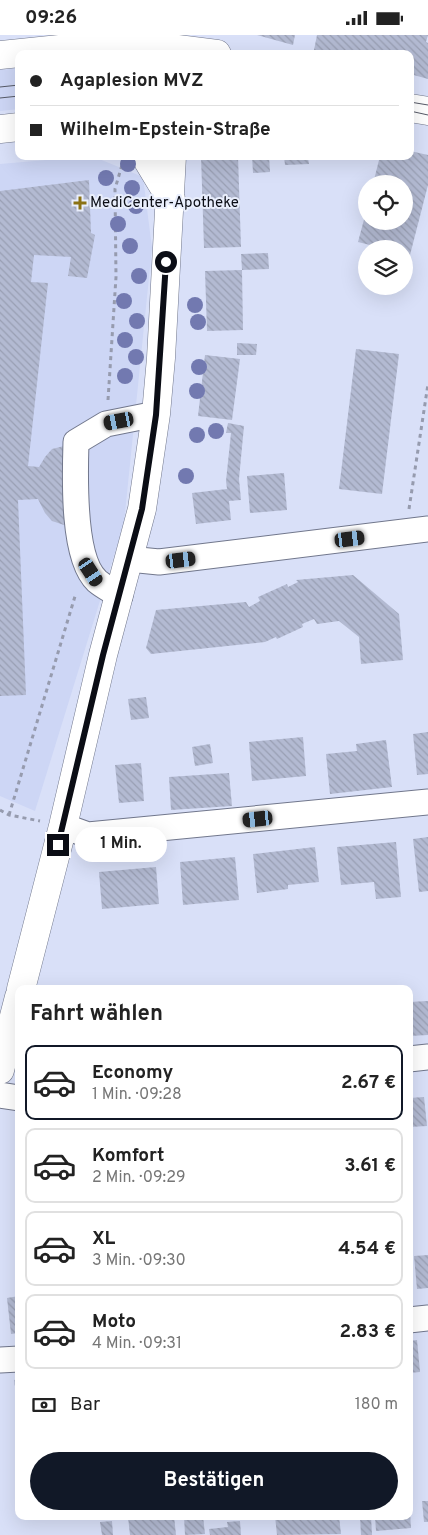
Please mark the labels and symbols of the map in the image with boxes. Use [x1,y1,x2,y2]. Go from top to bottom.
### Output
place label: MediCenter-Apotheke [90,194,239,213]
marker: MediCenter-Apotheke [74,197,86,209]
route start [155,251,177,273]
car [102,411,135,431]
car [334,530,365,548]
car [165,551,196,569]
car [76,555,105,589]
car [242,810,273,828]
callout: 1 Min. [76,827,168,863]
route end [47,834,69,856]

